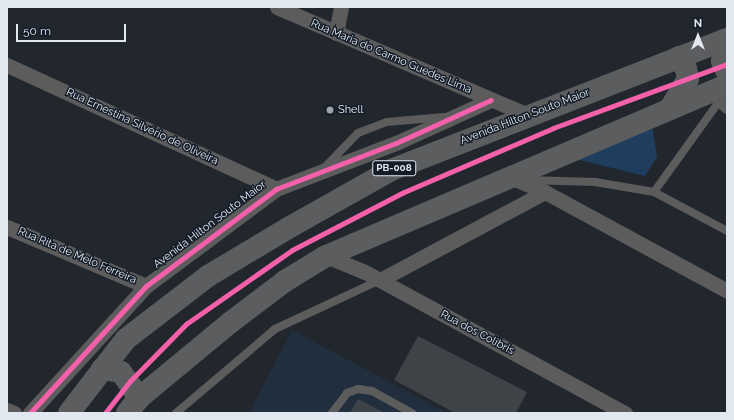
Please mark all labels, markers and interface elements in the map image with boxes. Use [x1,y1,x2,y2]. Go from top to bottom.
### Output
scale bar [18,16,128,42]
north arrow [678,16,718,56]
street label: Rua Maria do Carmo Guedes Lima [309,17,473,97]
text: N [694,17,702,30]
text: 50 m [23,24,51,38]
street label: Rua Ernestina Silvério de Oliveira [64,86,220,168]
street label: Avenida Hilton Souto Maior [458,86,592,148]
place label: Shell [338,103,364,117]
marker: Shell [325,105,335,115]
road number: PB-008 [372,160,416,176]
street label: Avenida Hilton Souto Maior [151,178,269,272]
street label: Rua Rita de Melo Ferreira [16,225,138,287]
street label: Rua dos Colibris [438,308,516,358]

